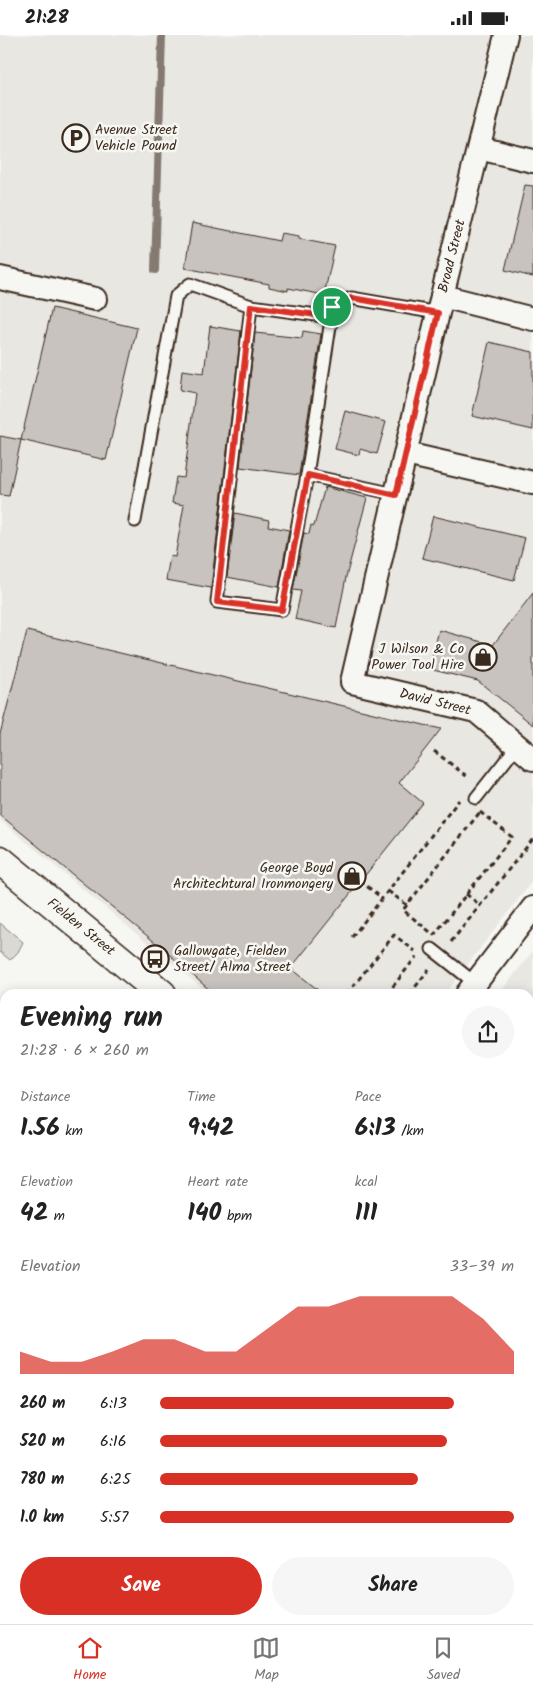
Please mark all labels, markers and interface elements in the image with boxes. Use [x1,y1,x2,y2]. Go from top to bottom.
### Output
text: 21:28 [25,3,69,33]
place label: Avenue Street Vehicle Pound [95,119,178,157]
parking icon: Avenue Street Vehicle Pound [61,123,91,153]
street label: Broad Street [432,217,472,295]
pin [311,286,353,328]
icon: arrive [318,293,346,321]
place label: J Wilson & Co Power Tool Hire [371,638,465,676]
shop icon: J Wilson & Co Power Tool Hire [468,642,498,672]
street label: David Street [397,683,474,722]
place label: George Boyd Architechtural Ironmongery [173,857,334,895]
shop icon: George Boyd Architechtural Ironmongery [337,861,367,891]
street label: Fielden Street [42,893,120,962]
place label: Gallowgate, Fielden Street/ Alma Street [174,940,291,978]
bus stop icon: Gallowgate, Fielden Street/ Alma Street [140,944,170,974]
text: Evening run [20,996,163,1041]
button: share [462,1006,514,1058]
text: 21:28 · 6 × 260 m [20,1038,149,1063]
text: Distance [20,1086,70,1108]
text: Time [187,1086,216,1108]
text: Pace [355,1086,381,1108]
text: 1.56 [20,1108,60,1148]
text: 9:42 [187,1108,234,1148]
text: 6:13 [355,1108,396,1148]
text: km [60,1120,83,1142]
text: /km [396,1120,424,1142]
text: Elevation [20,1171,73,1193]
text: Heart rate [187,1171,248,1193]
text: kcal [355,1171,377,1193]
text: 42 [20,1193,48,1233]
text: 140 [187,1193,221,1233]
text: 111 [355,1193,377,1233]
text: m [48,1205,65,1227]
text: bpm [221,1205,252,1227]
text: Elevation [20,1254,81,1279]
text: 33–39 m [450,1254,514,1279]
text: 260 m [20,1391,65,1416]
text: 6:13 [100,1391,127,1416]
text: 520 m [20,1429,65,1454]
text: 6:16 [100,1429,127,1454]
text: 780 m [20,1467,64,1492]
text: 6:25 [100,1467,131,1492]
text: 1.0 km [20,1505,64,1530]
text: 5:57 [100,1505,129,1530]
button: Save [20,1557,262,1615]
button: Share [272,1557,514,1615]
tab: Home [73,1634,106,1686]
tab: Map [252,1634,280,1686]
tab: Saved [427,1634,460,1686]

